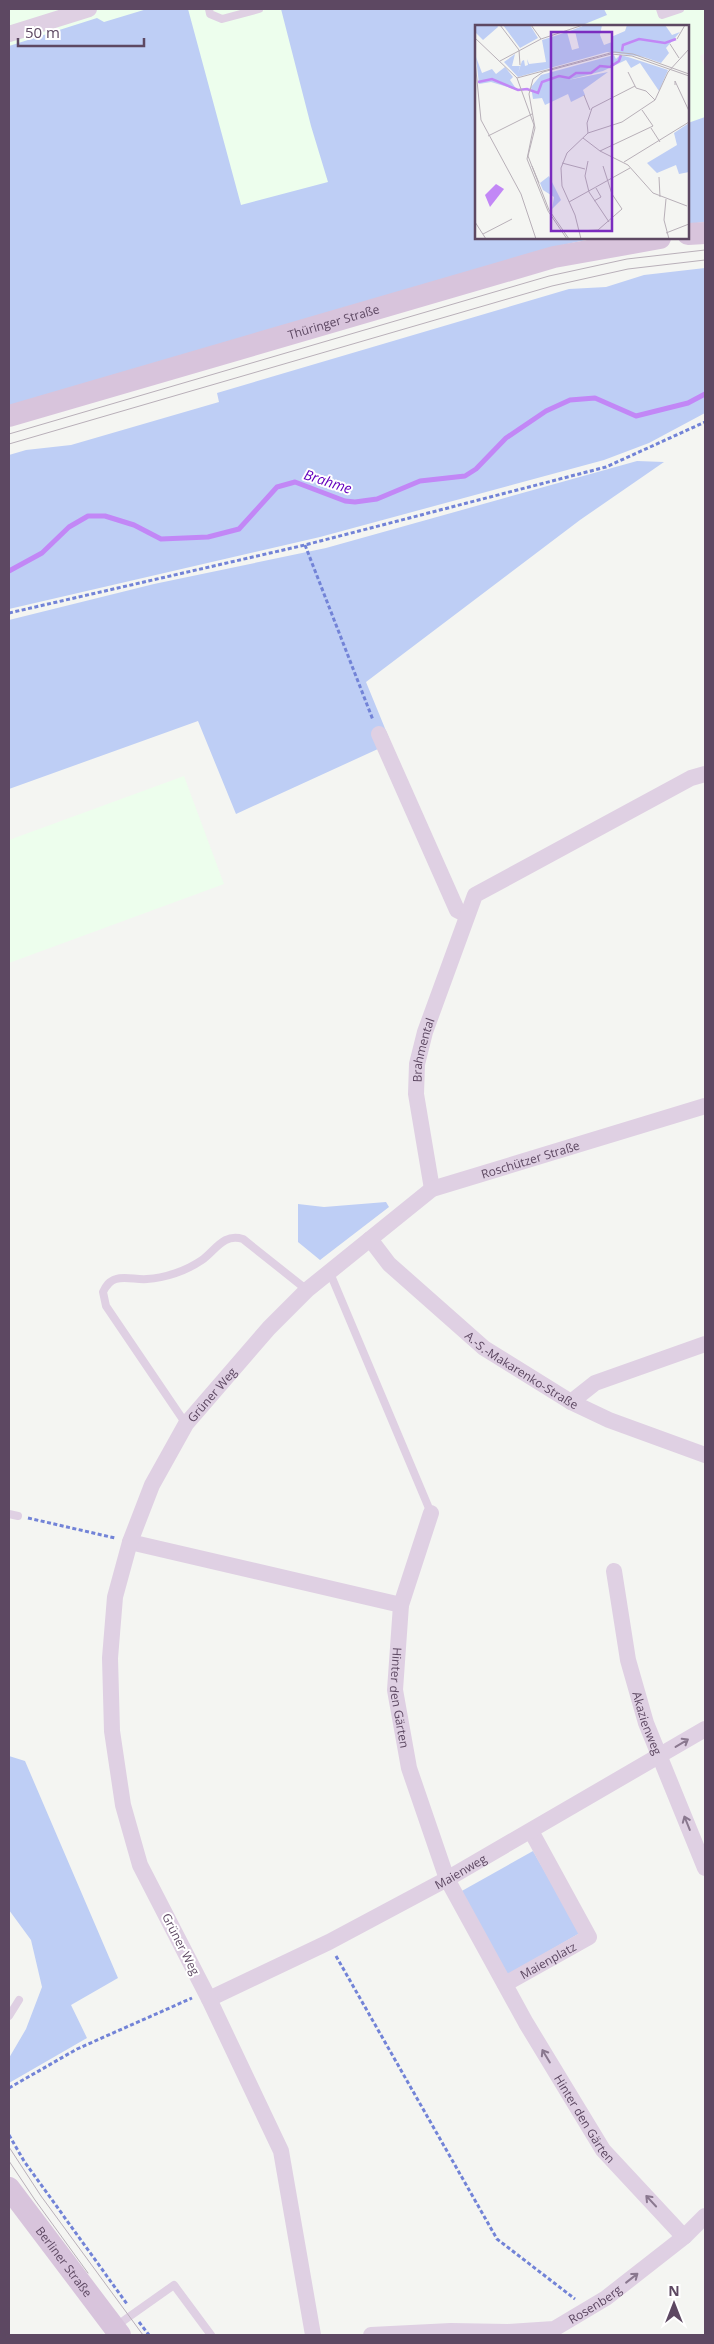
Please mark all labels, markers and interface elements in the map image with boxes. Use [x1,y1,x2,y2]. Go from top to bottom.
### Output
scale bar [18,15,144,47]
text: 50 m [25,22,60,42]
inset map [475,25,689,239]
street label: Thüringer Straße [286,300,382,343]
water label: Brahme [302,464,354,498]
street label: Brahmental [408,1015,438,1083]
street label: Roschützer Straße [479,1136,582,1182]
street label: A.-S.-Makarenko-Straße [462,1327,581,1413]
street label: Grüner Weg [183,1363,240,1426]
street label: Hinter den Gärten [386,1647,414,1749]
street label: Akazienweg [629,1689,667,1758]
one-way arrow [675,1737,689,1747]
one-way arrow [681,1816,691,1831]
street label: Maienweg [431,1849,490,1893]
street label: Grüner Weg [158,1910,204,1978]
street label: Maienplatz [517,1937,579,1983]
one-way arrow [541,2050,551,2064]
street label: Hinter den Gärten [551,2071,619,2166]
one-way arrow [645,2195,657,2208]
street label: Berliner Straße [32,2223,97,2300]
one-way arrow [625,2273,639,2283]
north arrow [649,2279,699,2329]
street label: Rosenberg [565,2280,625,2327]
text: N [668,2281,680,2300]

